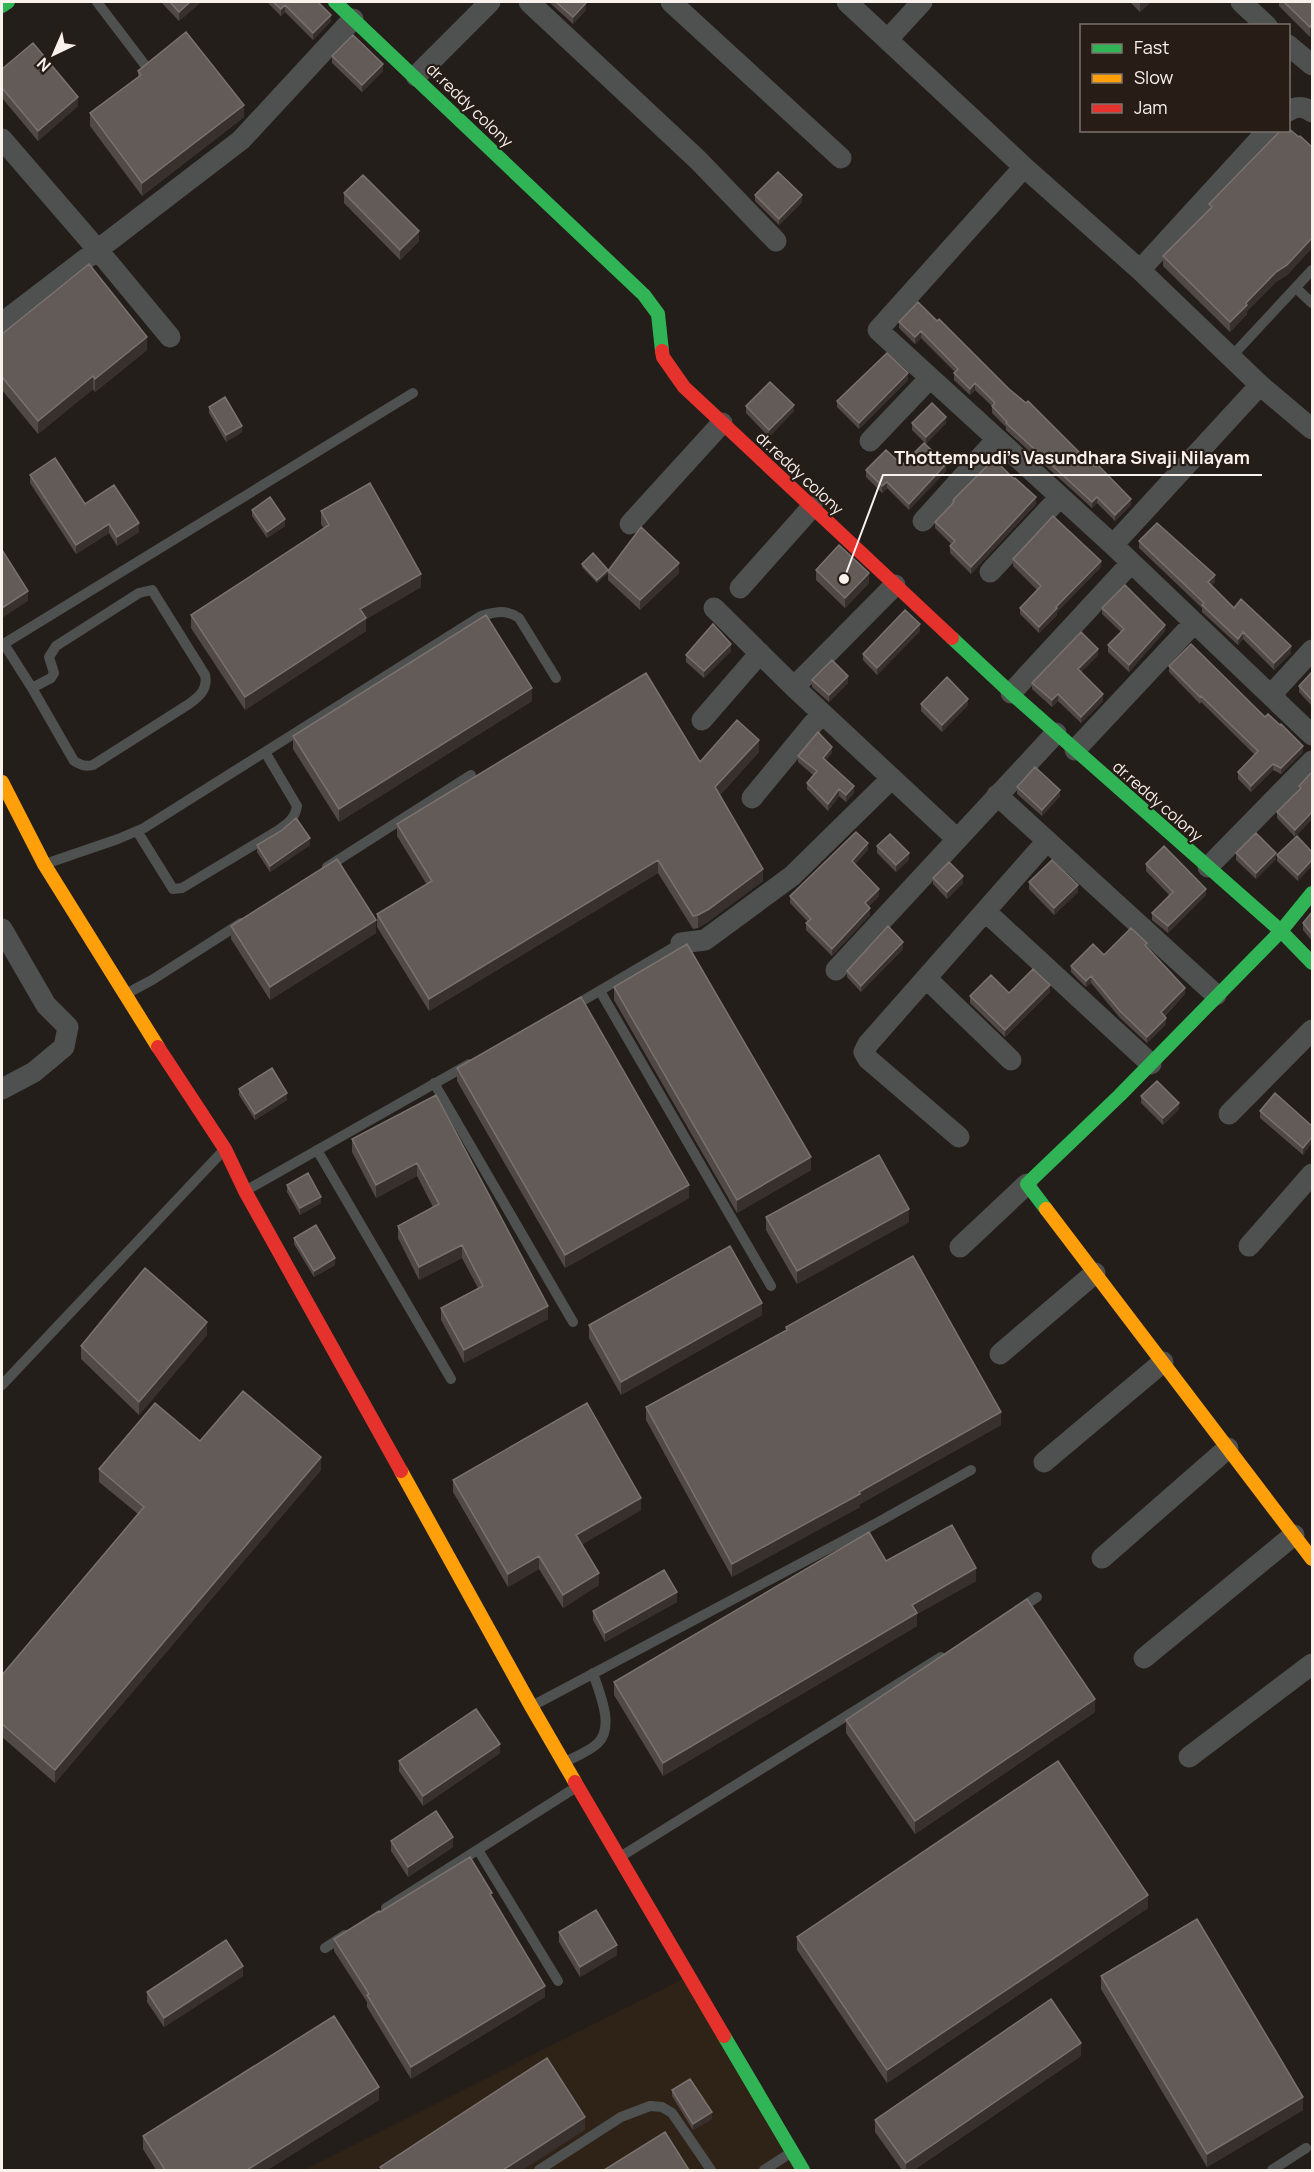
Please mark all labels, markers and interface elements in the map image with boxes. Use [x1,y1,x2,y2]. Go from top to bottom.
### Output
north arrow [24,24,84,84]
legend [1080,24,1290,132]
text: Fast [1134,35,1169,59]
text: N [32,53,55,77]
street label: dr.reddy colony [422,58,518,152]
text: Slow [1134,65,1174,89]
text: Jam [1134,95,1168,119]
street label: dr.reddy colony [751,427,849,520]
callout: Thottempudi's Vasundhara Sivaji Nilayam [883,439,1262,475]
text: Thottempudi's Vasundhara Sivaji Nilayam [894,445,1250,469]
street label: dr.reddy colony [1108,756,1208,847]

